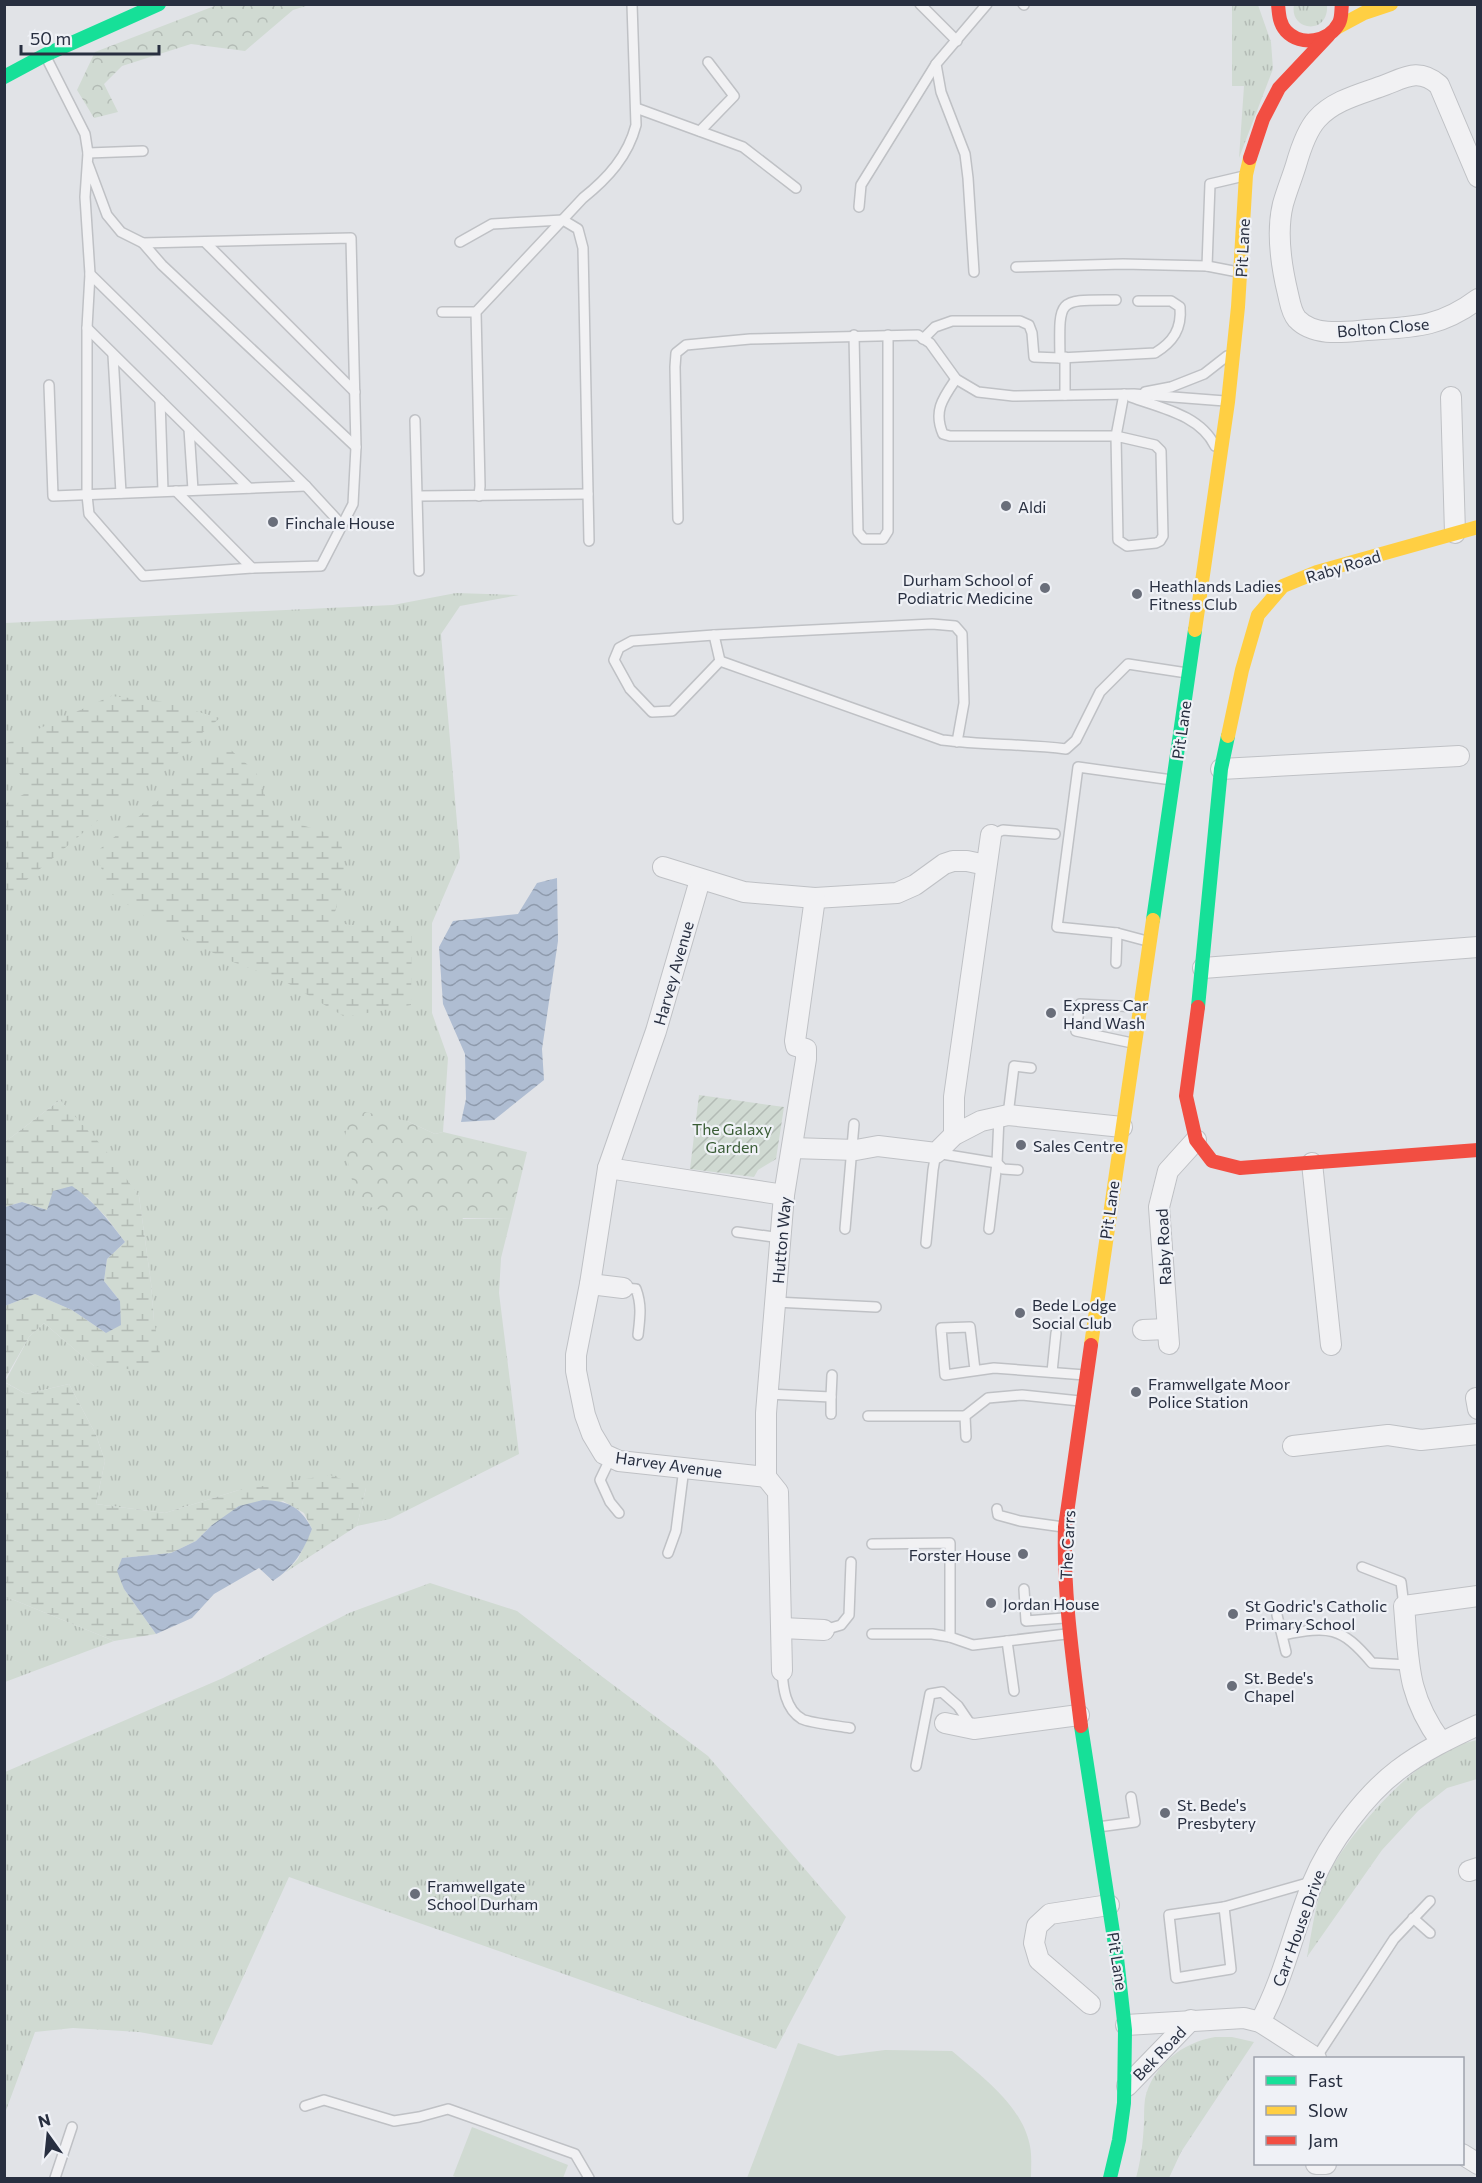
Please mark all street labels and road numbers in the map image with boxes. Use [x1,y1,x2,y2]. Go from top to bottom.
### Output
street label: Pit Lane [1231,218,1253,278]
street label: Bolton Close [1336,314,1430,340]
street label: Raby Road [1303,546,1383,586]
street label: Pit Lane [1167,700,1195,760]
street label: Harvey Avenue [649,919,697,1027]
street label: Pit Lane [1095,1180,1123,1240]
street label: Hutton Way [768,1196,794,1284]
street label: Raby Road [1151,1208,1175,1286]
street label: Harvey Avenue [614,1447,724,1481]
street label: The Carrs [1056,1510,1078,1580]
street label: Carr House Drive [1268,1867,1328,1989]
street label: Pit Lane [1104,1930,1132,1992]
street label: Bek Road [1129,2022,1189,2084]

